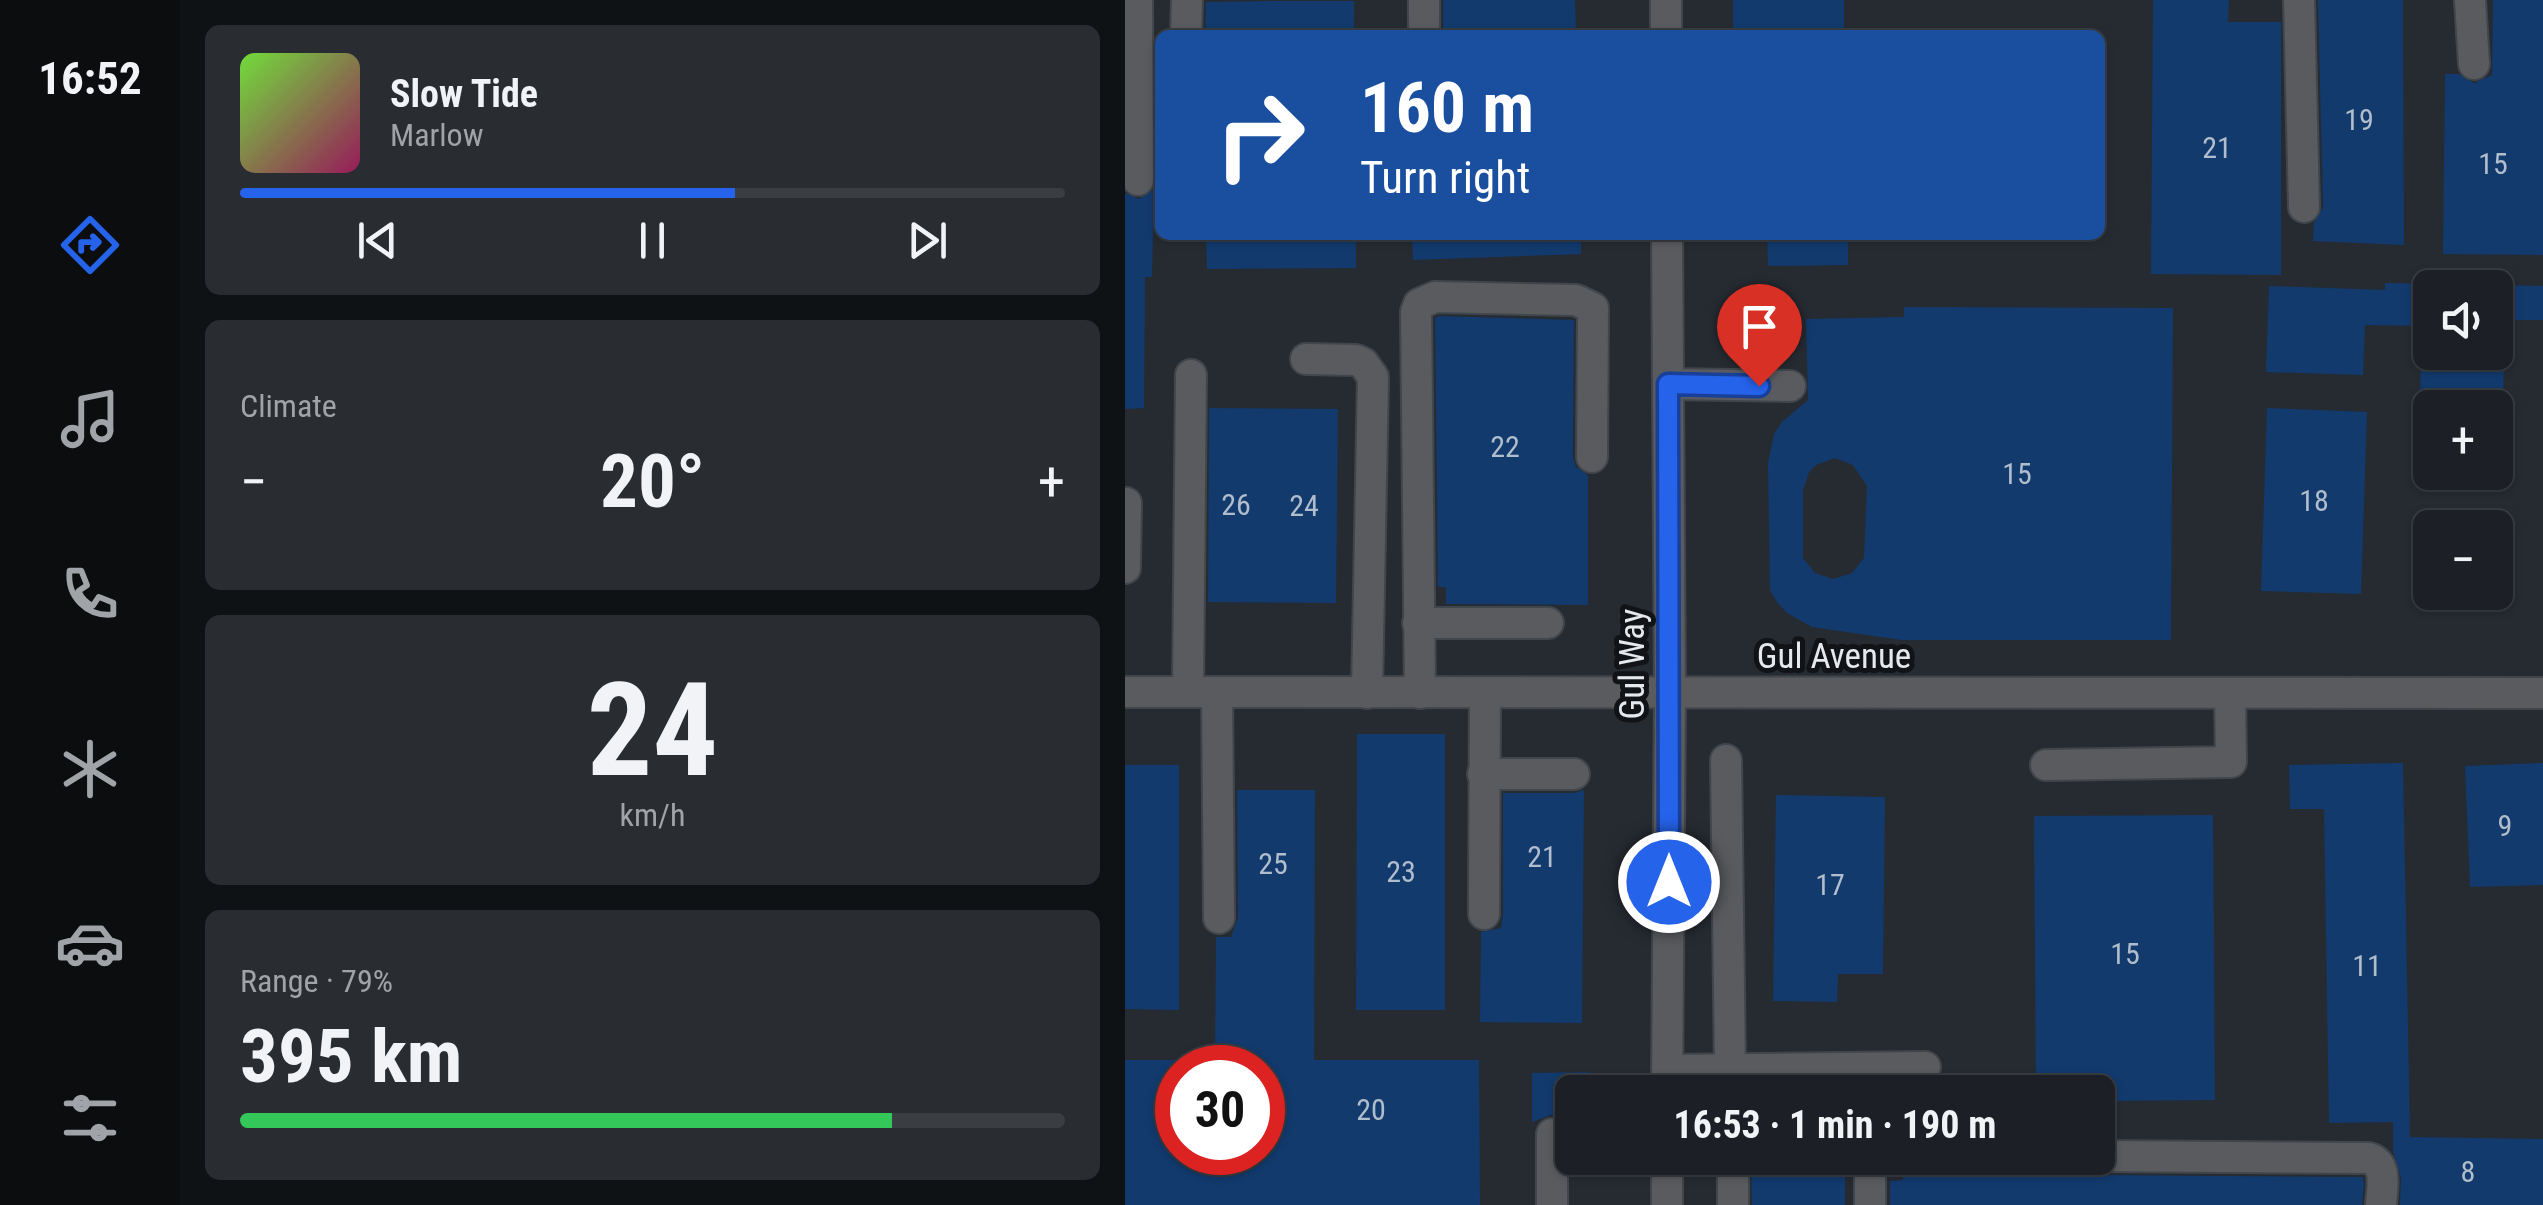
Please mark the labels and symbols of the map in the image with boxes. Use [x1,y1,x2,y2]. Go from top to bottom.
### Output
house number: 19 [2344,102,2374,137]
house number: 21 [2202,130,2232,165]
house number: 15 [2478,146,2508,181]
pin [1717,284,1802,387]
house number: 22 [1490,429,1520,464]
house number: 15 [2002,456,2032,491]
house number: 18 [2299,483,2329,518]
house number: 26 [1221,487,1251,522]
house number: 24 [1289,488,1319,523]
street label: Gul Way [1612,609,1653,719]
street label: Gul Avenue [1757,636,1911,677]
house number: 9 [2498,808,2512,843]
position arrow [1617,830,1721,934]
house number: 21 [1527,839,1557,874]
house number: 25 [1258,846,1288,881]
house number: 23 [1386,854,1416,889]
house number: 17 [1815,867,1845,902]
house number: 15 [2110,936,2140,971]
house number: 11 [2352,948,2382,983]
speed limit sign: 30 [1155,1045,1285,1175]
house number: 20 [1356,1092,1386,1127]
house number: 8 [2461,1154,2475,1189]

